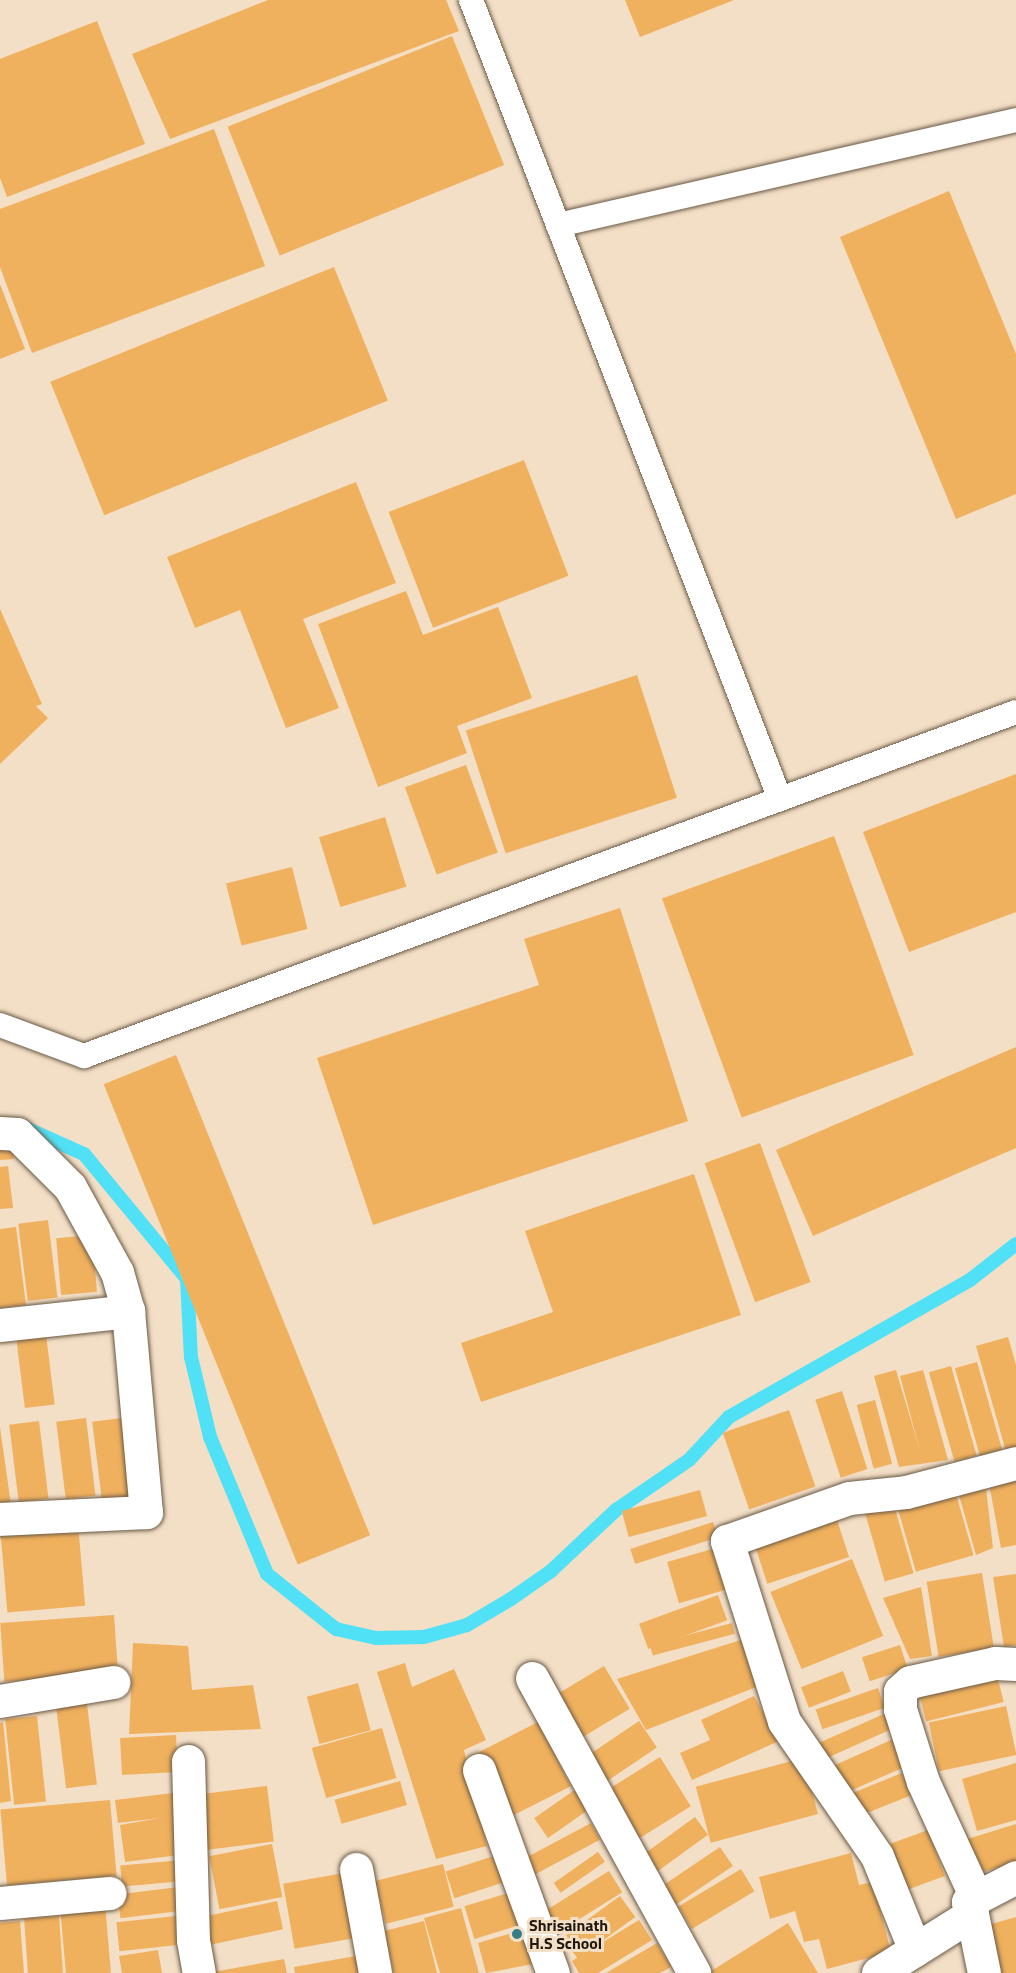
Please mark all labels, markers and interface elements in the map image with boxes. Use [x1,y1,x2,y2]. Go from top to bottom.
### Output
place label: Shrisainath H.S School [529,1915,608,1953]
marker: Shrisainath H.S School [510,1927,524,1941]

